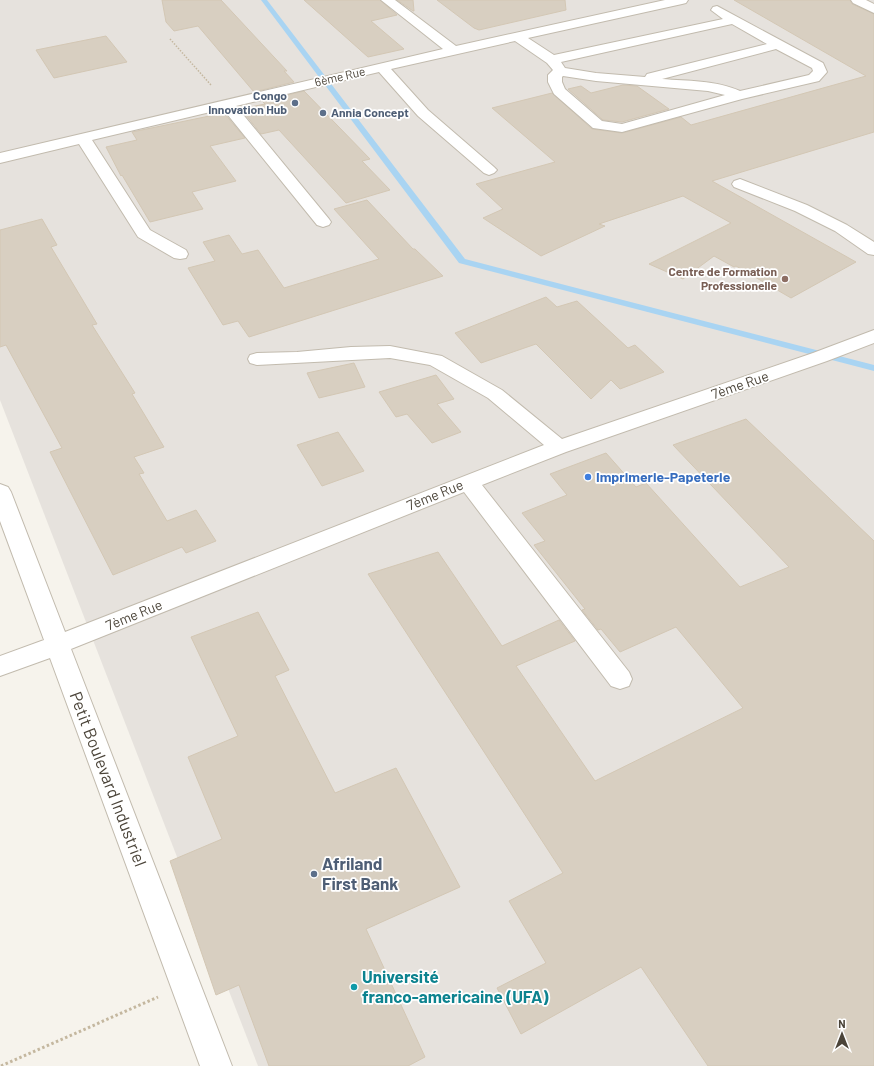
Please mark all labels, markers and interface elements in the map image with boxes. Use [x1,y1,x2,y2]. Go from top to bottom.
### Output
street label: 6ème Rue [313,63,366,89]
place label: Congo Innovation Hub [208,88,287,116]
marker: Congo Innovation Hub [290,98,300,108]
place label: Annia Concept [331,105,409,119]
marker: Annia Concept [318,108,328,118]
place label: Centre de Formation Professionelle [669,264,777,292]
marker: Centre de Formation Professionelle [780,274,790,284]
street label: 7ème Rue [709,367,771,402]
place label: Imprimerie-Papeterie [596,468,731,485]
marker: Imprimerie-Papeterie [583,472,593,482]
street label: 7ème Rue [404,476,466,514]
street label: 7ème Rue [103,596,165,634]
street label: Petit Boulevard Industriel [66,688,152,869]
place label: Afriland First Bank [322,853,398,893]
marker: Afriland First Bank [309,869,319,879]
place label: Université franco-americaine (UFA) [362,966,548,1006]
marker: Université franco-americaine (UFA) [349,982,359,992]
north arrow [822,1014,862,1054]
text: N [838,1017,846,1030]

